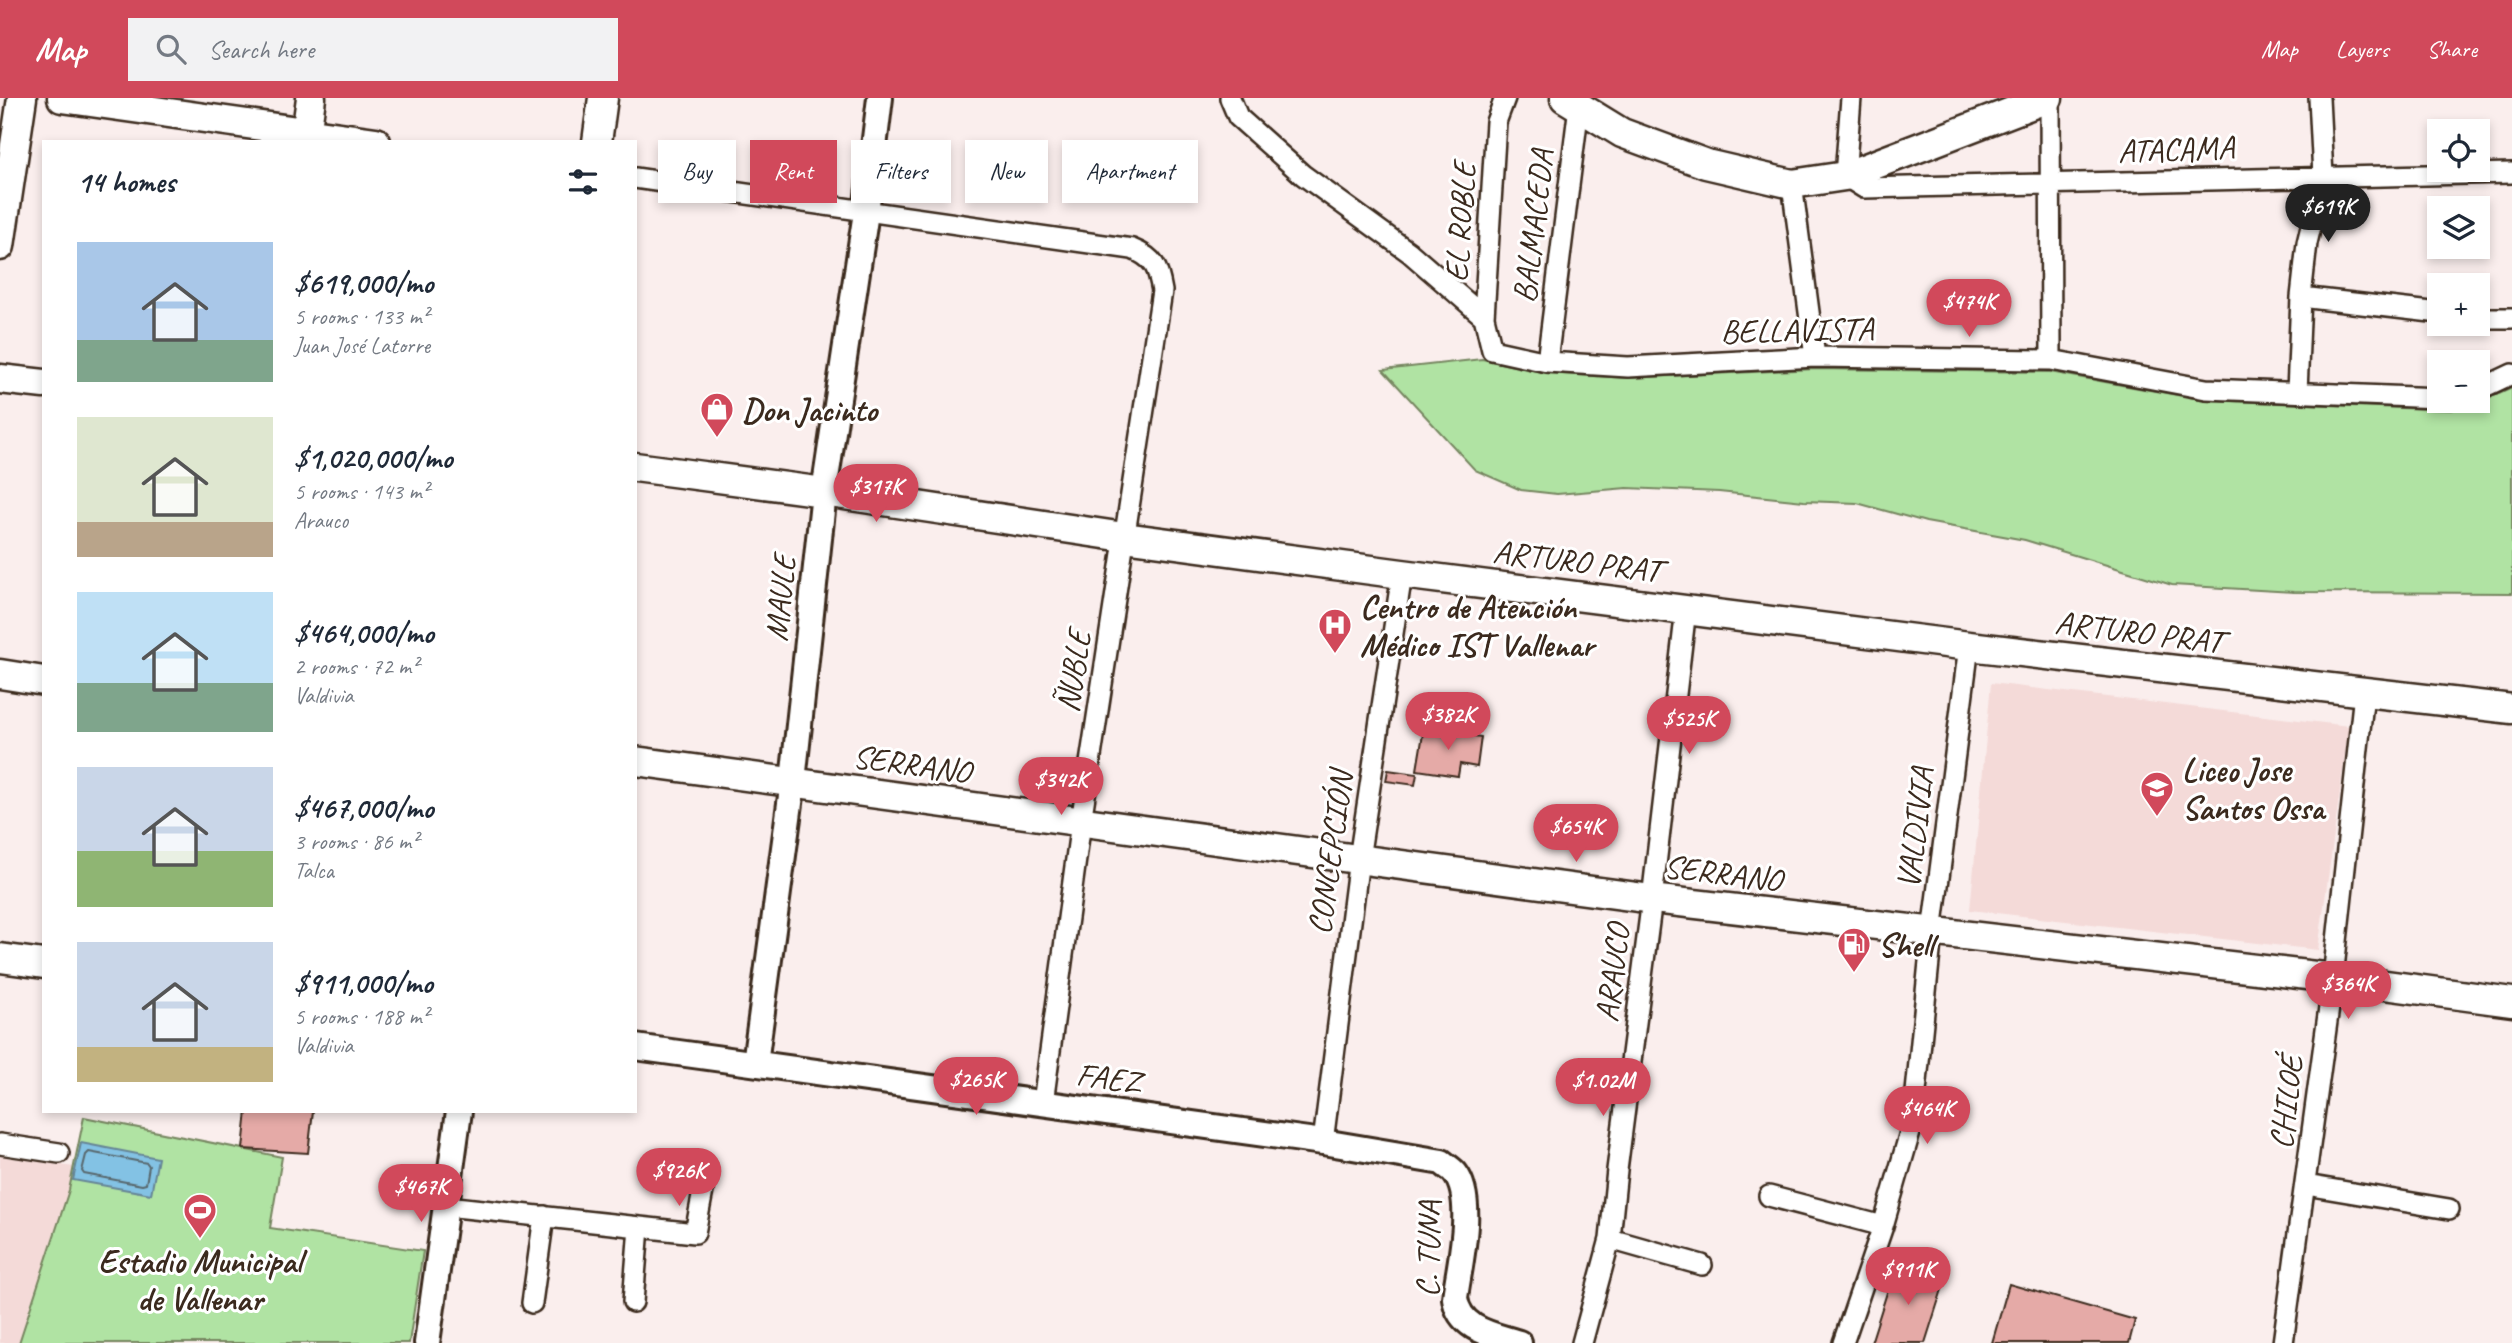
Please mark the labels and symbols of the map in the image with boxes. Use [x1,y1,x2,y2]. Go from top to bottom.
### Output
street label: ATACAMA [2117,126,2236,172]
street label: BALMACEDA [1503,146,1563,305]
street label: EL ROBLE [1435,157,1485,283]
pin: $619K [2279,184,2377,244]
pin: $474K [1920,280,2018,339]
street label: BELLAVISTA [1720,308,1875,352]
place label: Don Jacinto [742,389,879,431]
shop icon: Don Jacinto [698,390,736,439]
pin: $317K [827,464,925,524]
street label: ARTURO PRAT [1491,530,1671,593]
street label: MAULE [755,549,806,643]
place label: Centro de Atención Médico IST Vallenar [1360,586,1598,666]
street label: ARTURO PRAT [2053,601,2233,664]
hospital icon: Centro de Atención Médico IST Vallenar [1316,606,1354,655]
street label: ÑUBLE [1046,623,1101,715]
pin: $382K [1399,692,1497,752]
pin: $525K [1640,696,1738,756]
street label: SERRANO [850,735,977,794]
place label: Liceo Jose Santos Ossa [2182,749,2327,829]
pin: $342K [1012,758,1110,817]
street label: CONCEPCIÓN [1298,764,1363,937]
street label: VALDIVIA [1887,764,1943,891]
school or university icon: Liceo Jose Santos Ossa [2138,769,2176,818]
pin: $654K [1527,804,1625,864]
street label: SERRANO [1662,845,1788,901]
street label: ARAUCO [1585,918,1639,1024]
place label: Shell [1878,924,1940,966]
fuel station icon: Shell [1835,925,1873,974]
pin: $364K [2299,962,2397,1021]
street label: CHILOÉ [2259,1049,2313,1151]
street label: FAEZ [1074,1053,1148,1104]
pin: $265K [927,1058,1025,1117]
pin: $1.02M [1546,1058,1660,1118]
pin: $464K [1878,1086,1976,1146]
pin: $926K [630,1148,728,1208]
pin: $467K [372,1164,470,1224]
sports icon: Estadio Municipal de Vallenar [181,1191,219,1240]
street label: C. TUNA [1406,1199,1450,1298]
place label: Estadio Municipal de Vallenar [98,1240,308,1320]
pin: $911K [1859,1248,1957,1307]

